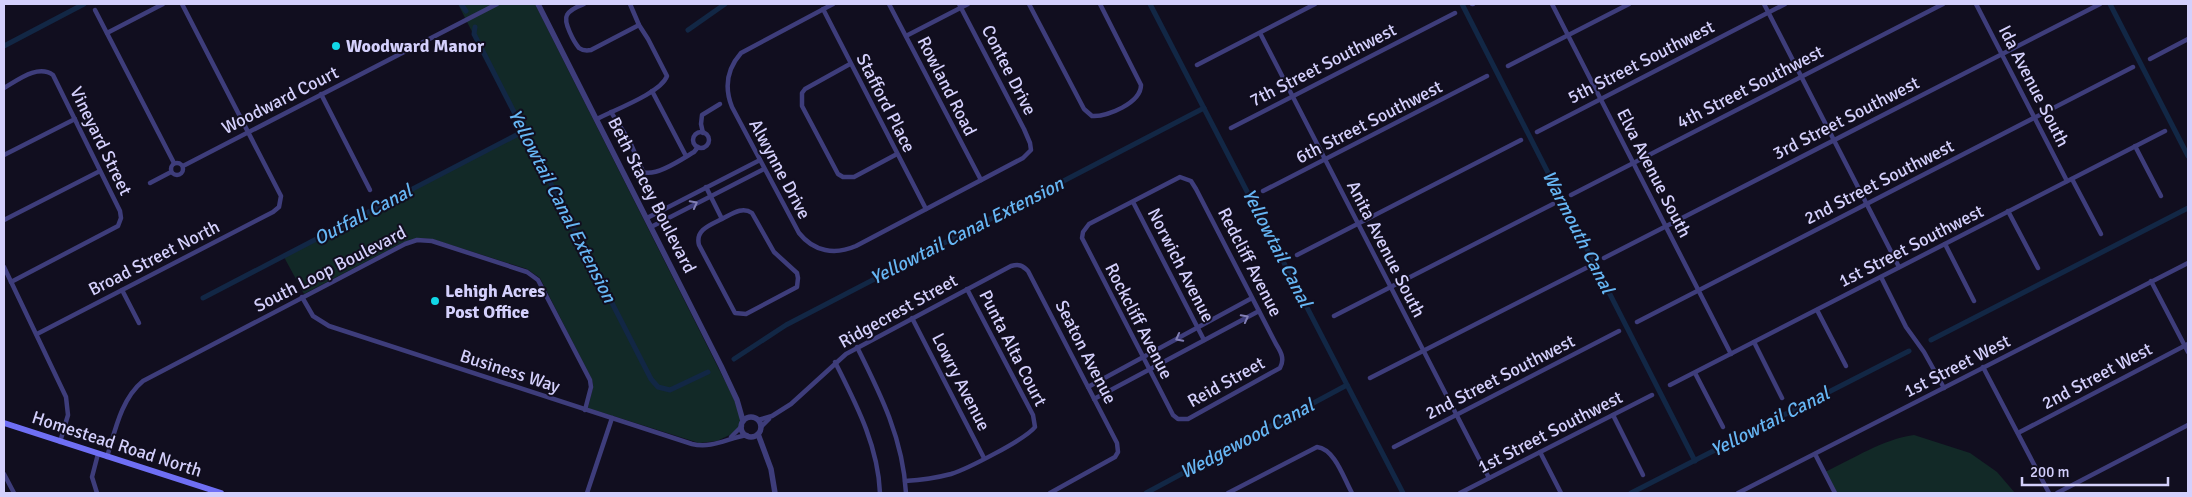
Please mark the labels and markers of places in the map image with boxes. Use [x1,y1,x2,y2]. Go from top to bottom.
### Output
place label: Woodward Manor [346,35,485,57]
marker: Woodward Manor [330,40,342,52]
place label: Lehigh Acres Post Office [445,280,545,323]
marker: Lehigh Acres Post Office [429,295,441,307]

